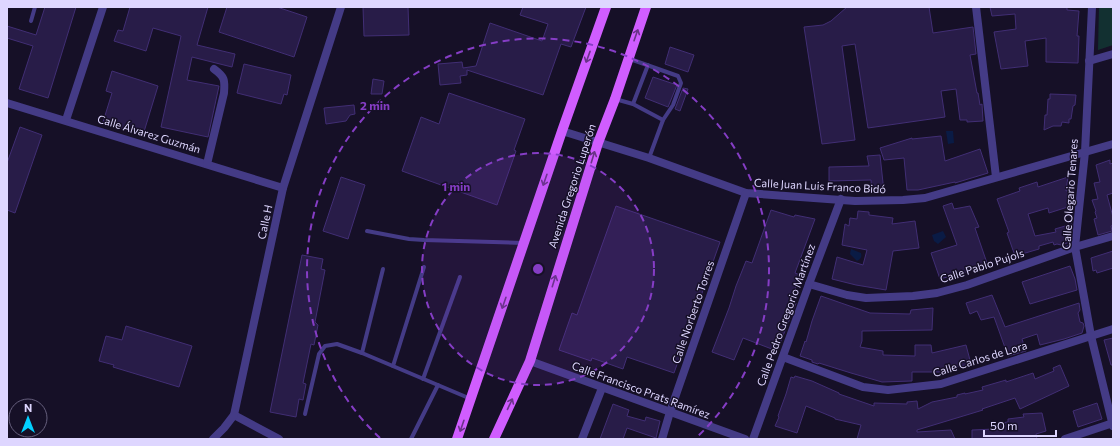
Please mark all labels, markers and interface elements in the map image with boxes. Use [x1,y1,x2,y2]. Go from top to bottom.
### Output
one-way arrow [633,28,640,41]
one-way arrow [584,50,591,63]
text: 2 min [360,98,390,112]
street label: Calle Álvarez Guzmán [96,111,203,155]
street label: Avenida Gregorio Luperón [545,122,598,250]
street label: Calle Olegario Tenares [1059,138,1080,250]
one-way arrow [590,151,597,164]
one-way arrow [541,173,549,185]
street label: Calle Juan Luis Franco Bidó [754,176,887,196]
text: 1 min [442,179,470,193]
street label: Calle H [255,203,275,240]
street label: Calle Pedro Gregorio Martínez [754,241,818,388]
street label: Calle Pablo Pujols [938,246,1026,285]
street label: Calle Norberto Torres [669,259,716,365]
centre of rings [531,262,545,276]
one-way arrow [551,275,558,288]
one-way arrow [499,297,507,309]
street label: Calle Carlos de Lora [931,338,1029,379]
street label: Calle Francisco Prats Ramírez [570,358,713,421]
north arrow [8,398,48,438]
one-way arrow [507,398,514,410]
text: N [24,401,32,414]
scale bar [984,412,1056,438]
text: 50 m [990,418,1018,432]
one-way arrow [458,419,465,432]

